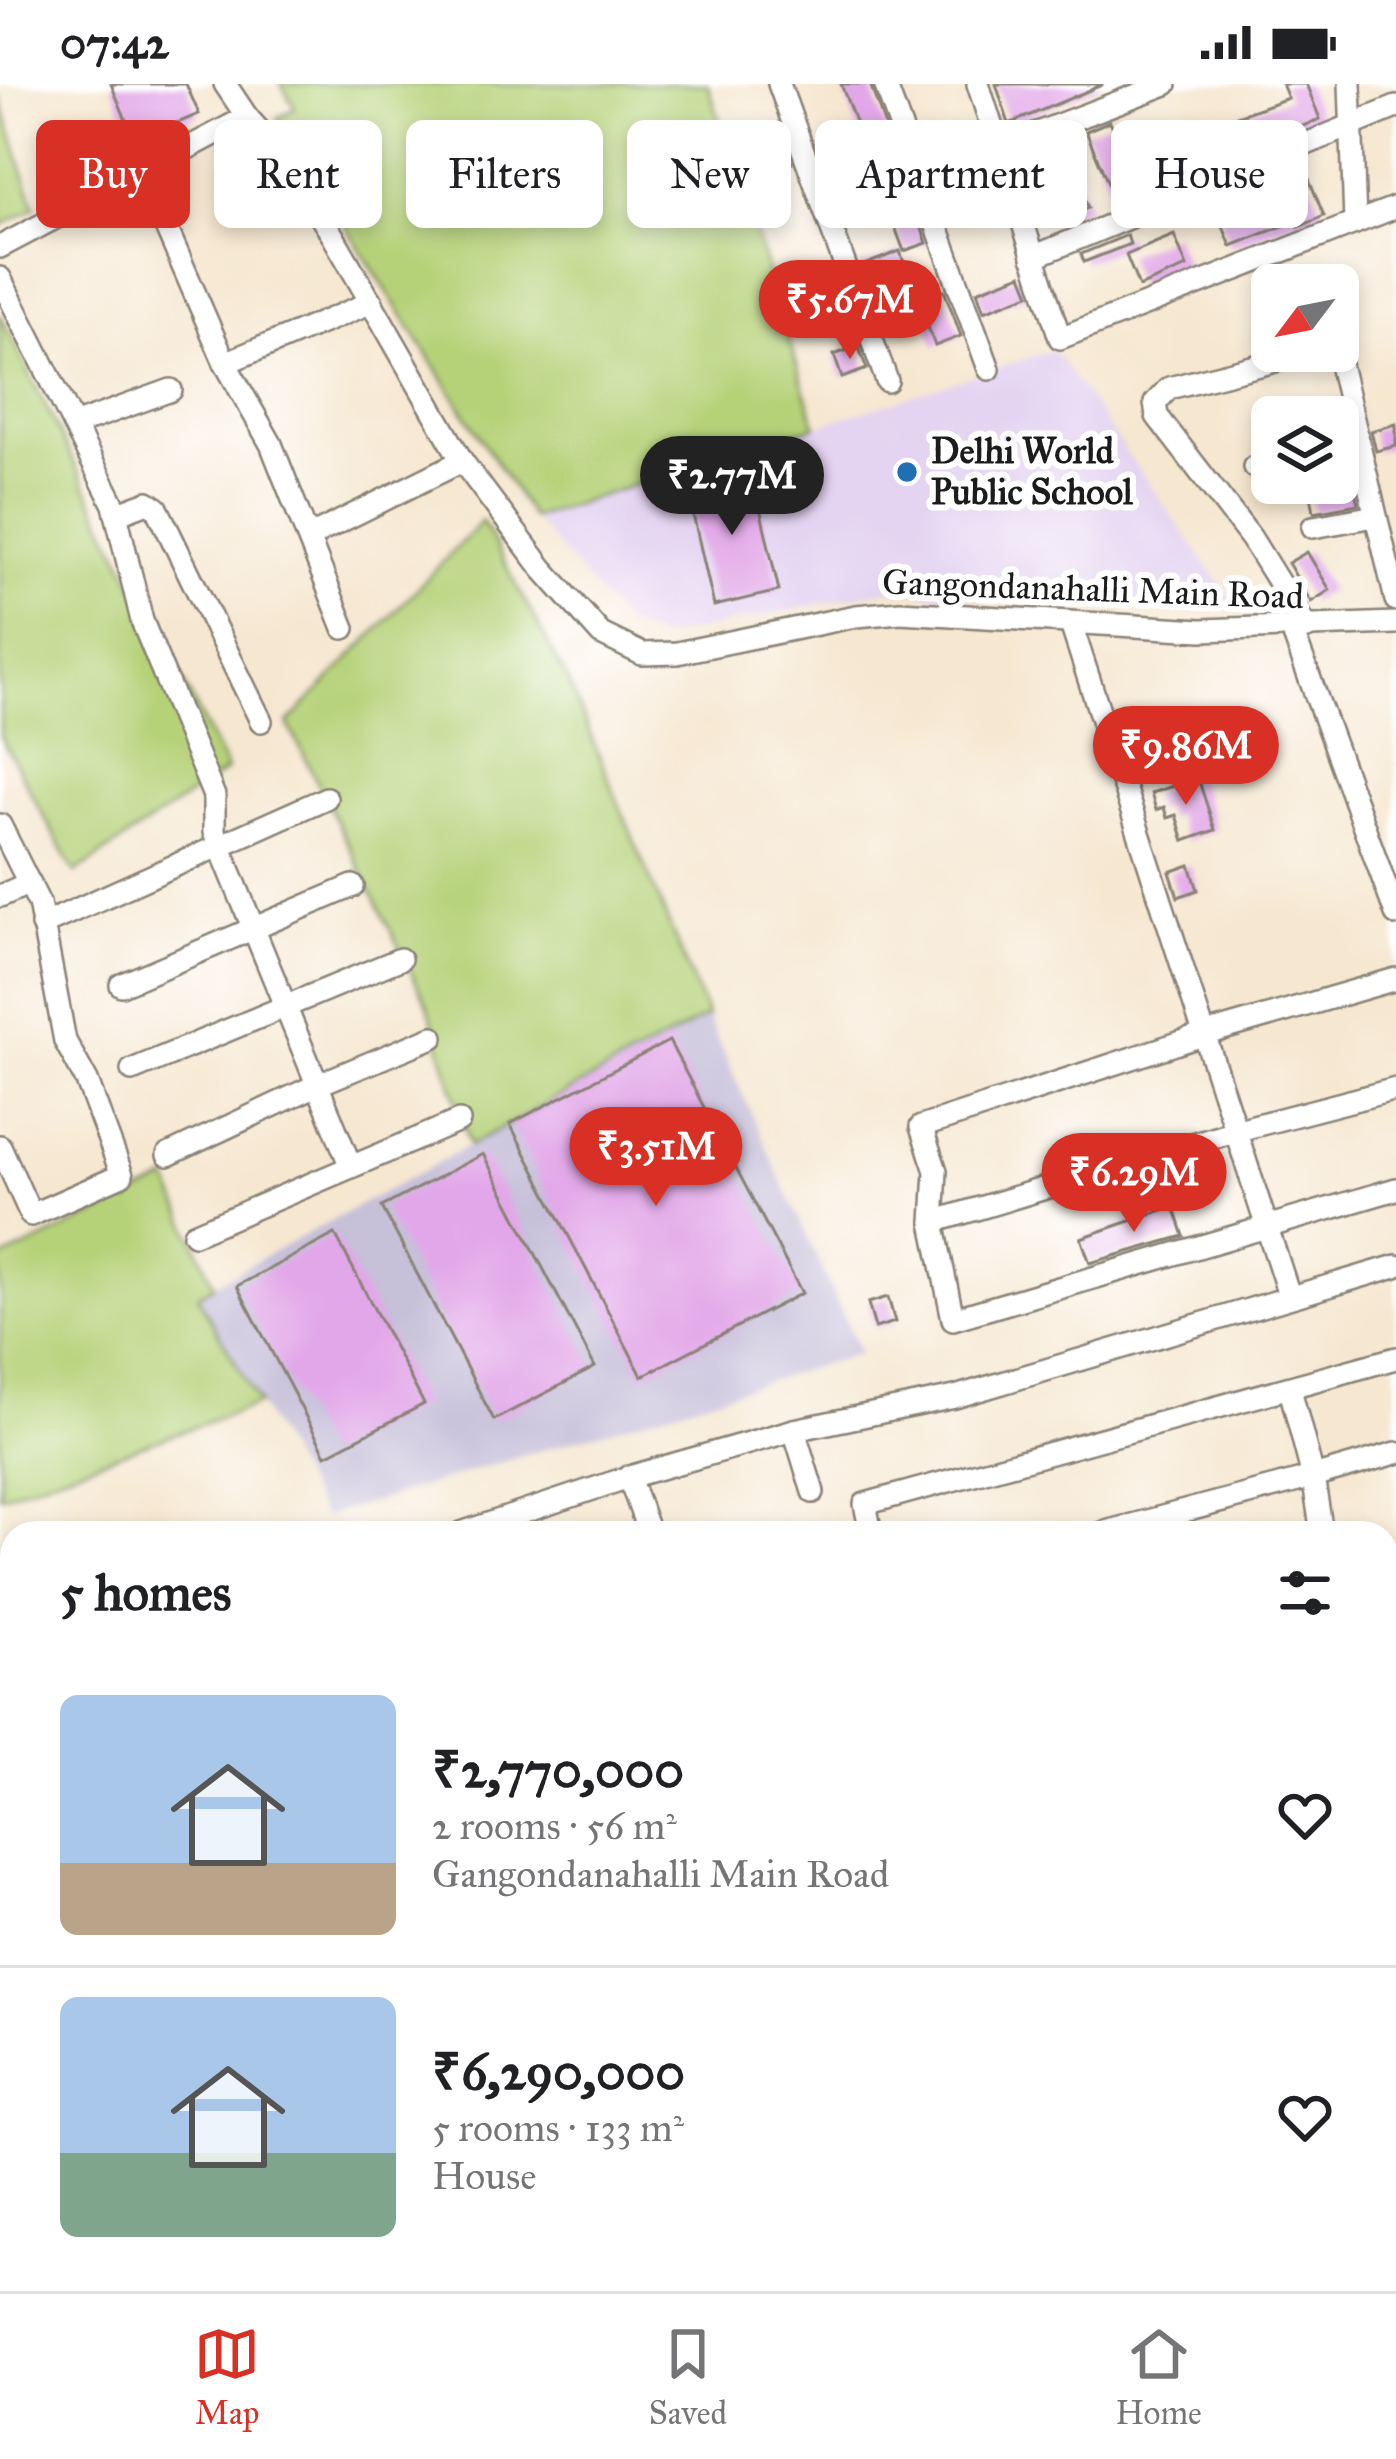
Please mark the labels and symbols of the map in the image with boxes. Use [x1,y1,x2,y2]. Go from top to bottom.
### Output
pin: ₹5.67M [752,260,948,362]
north arrow [1251,264,1359,372]
place label: Delhi World Public School [931,429,1134,514]
pin: ₹2.77M [634,436,830,538]
marker: Delhi World Public School [894,459,920,485]
street label: Gangondanahalli Main Road [881,560,1305,618]
pin: ₹9.86M [1088,706,1284,808]
pin: ₹3.51M [558,1107,754,1209]
pin: ₹6.29M [1036,1133,1232,1235]

